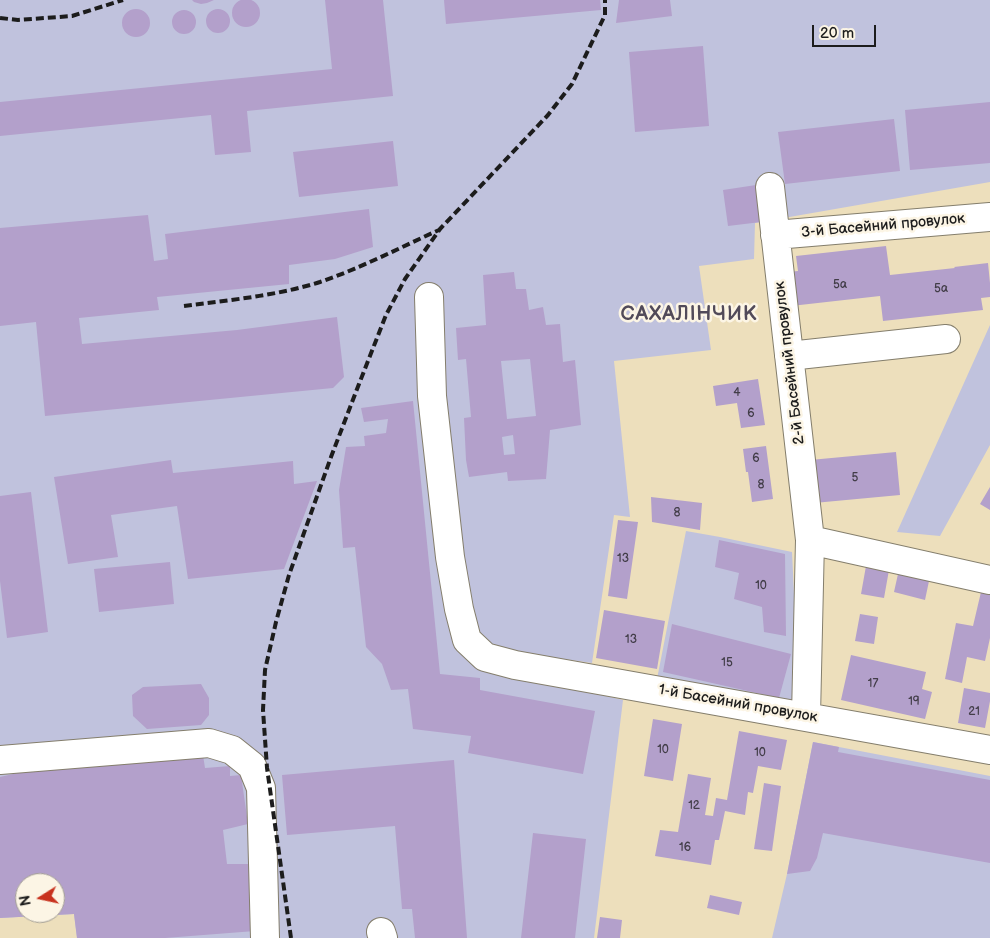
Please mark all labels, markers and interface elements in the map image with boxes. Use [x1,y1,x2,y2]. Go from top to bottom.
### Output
scale bar [815,15,879,47]
text: 20 m [820,24,854,43]
street label: 3-й Басейний провулок [800,210,966,242]
house number: 5а [833,278,847,292]
street label: 2-й Басейний провулок [771,280,809,446]
house number: 5а [934,282,948,296]
district label: САХАЛІНЧИК [619,303,759,327]
house number: 4 [733,386,741,400]
house number: 6 [747,407,755,421]
house number: 6 [752,452,760,466]
house number: 5 [852,471,858,485]
house number: 8 [758,478,764,492]
house number: 8 [674,506,680,520]
house number: 13 [617,552,629,566]
house number: 10 [755,579,767,593]
house number: 13 [625,633,637,647]
house number: 15 [721,656,733,670]
house number: 17 [868,677,878,691]
street label: 1-й Басейний провулок [657,681,819,727]
house number: 19 [908,695,920,709]
house number: 21 [968,705,980,719]
house number: 10 [657,743,669,757]
house number: 10 [754,746,766,760]
house number: 12 [688,799,700,813]
house number: 16 [679,841,691,855]
north arrow [15,873,65,923]
text: N [16,894,35,907]

